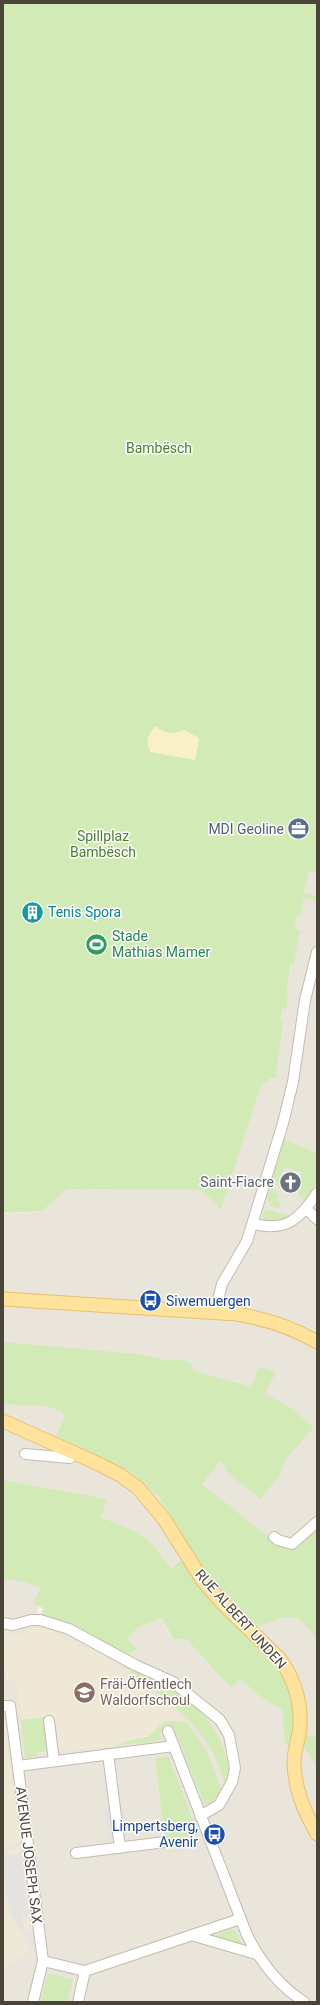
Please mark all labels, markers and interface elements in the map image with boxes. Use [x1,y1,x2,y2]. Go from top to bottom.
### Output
park label: Bambësch [126,440,192,456]
office icon: MDI Geoline [286,816,312,842]
place label: MDI Geoline [208,821,284,837]
park label: Spillplaz Bambësch [70,828,136,860]
building icon: Tenis Spora [20,899,46,925]
place label: Tenis Spora [48,904,121,920]
place label: Stade Mathias Mamer [112,928,210,960]
sports icon: Stade Mathias Mamer [83,931,109,957]
church icon: Saint-Fiacre [277,1169,303,1195]
place label: Saint-Fiacre [200,1174,274,1190]
bus stop icon: Siwemuergen [137,1288,163,1314]
place label: Siwemuergen [166,1293,251,1309]
street label: RUE ALBERT UNDEN [192,1566,290,1672]
place label: Fräi-Öffentlech Waldorfschoul [100,1676,192,1708]
school or university icon: Fräi-Öffentlech Waldorfschoul [71,1679,97,1705]
street label: AVENUE JOSEPH SAX [13,1786,45,1925]
place label: Limpertsberg, Avenir [112,1818,198,1850]
bus stop icon: Limpertsberg, Avenir [201,1821,227,1847]

